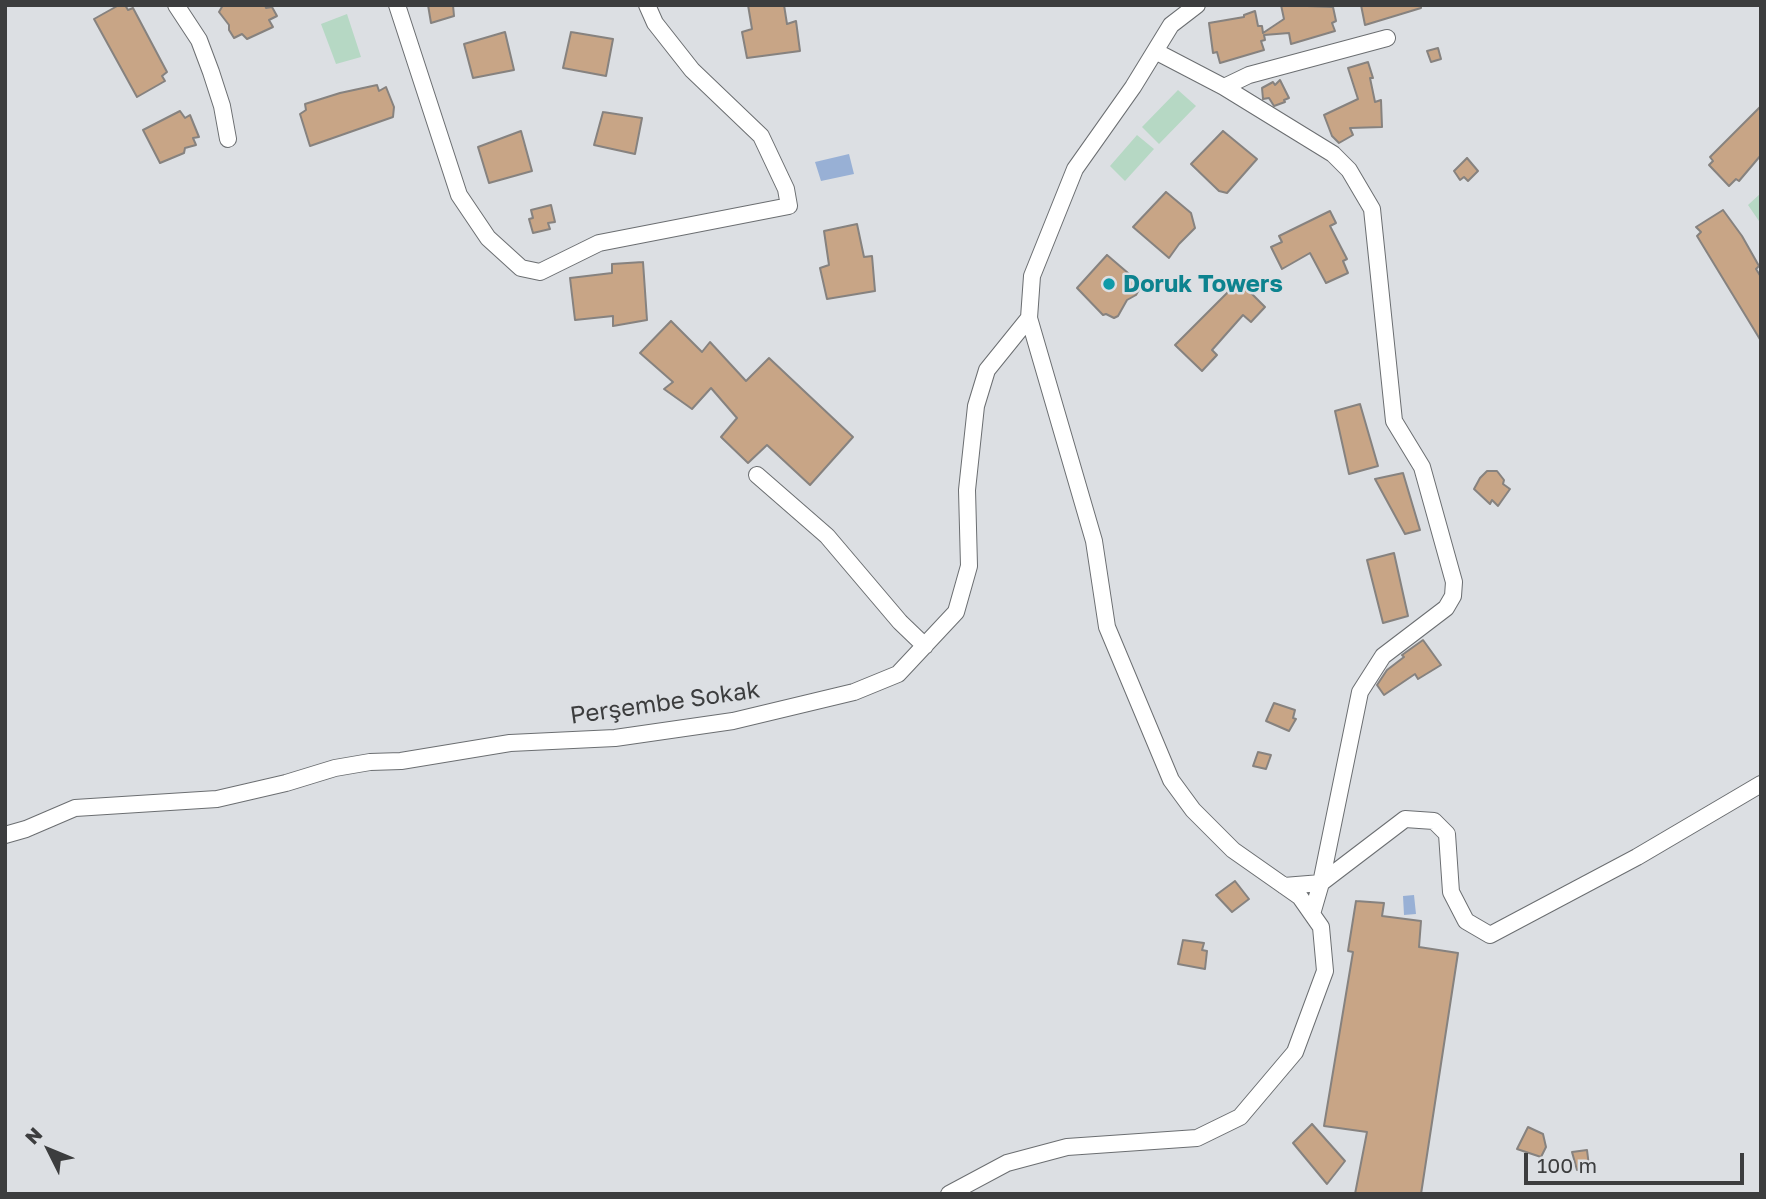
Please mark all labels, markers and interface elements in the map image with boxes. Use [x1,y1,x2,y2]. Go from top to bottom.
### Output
place label: Doruk Towers [1123,270,1283,298]
marker: Doruk Towers [1101,276,1117,292]
street label: Perşembe Sokak [568,675,762,731]
north arrow [14,1115,84,1185]
text: N [20,1122,47,1148]
scale bar [1528,1140,1748,1184]
text: 100 m [1537,1152,1597,1178]

